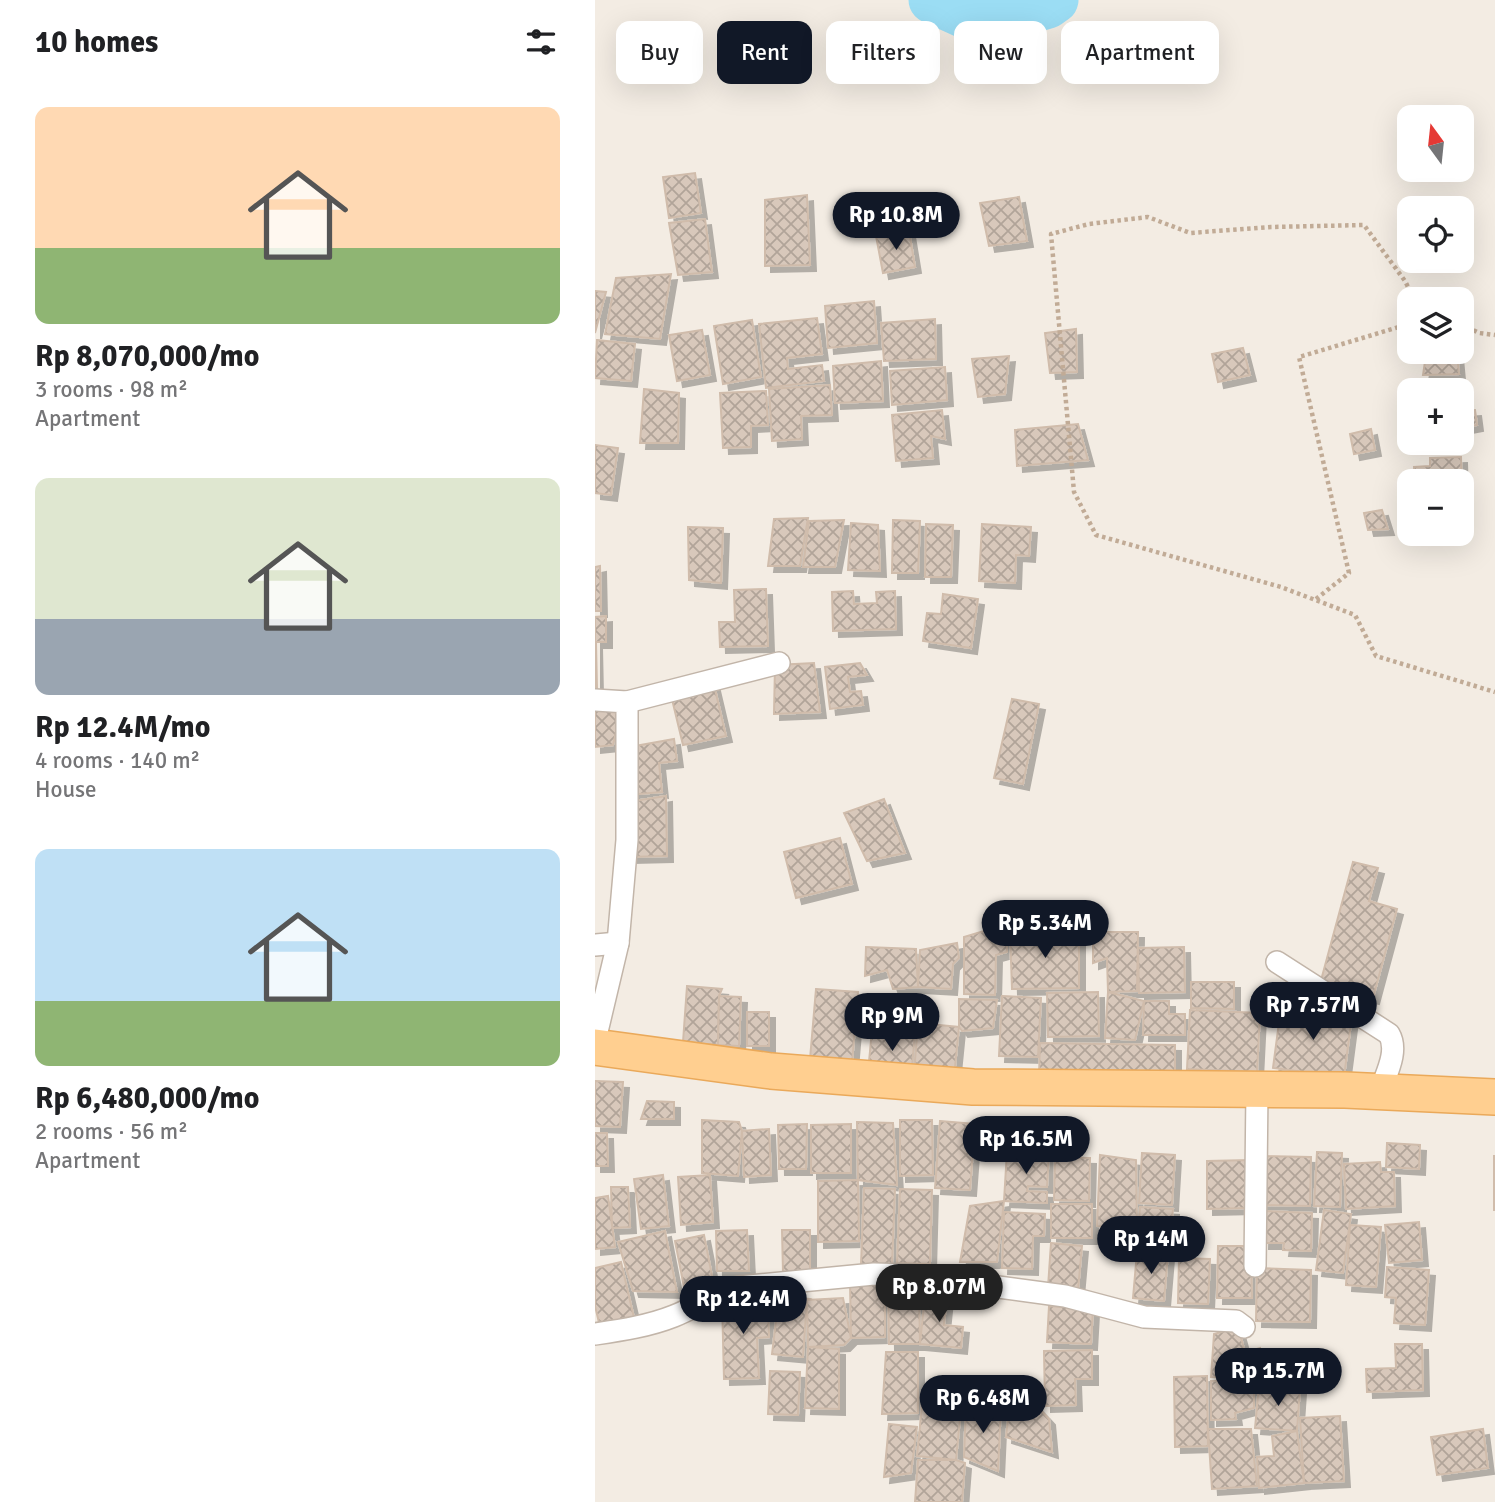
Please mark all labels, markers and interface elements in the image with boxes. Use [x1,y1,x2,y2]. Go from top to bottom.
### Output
chip: Buy [616,21,703,84]
chip: Rent [717,21,812,84]
chip: Filters [826,21,940,84]
chip: New [954,21,1047,84]
chip: Apartment [1061,21,1219,84]
icon: filters [522,23,560,61]
text: 10 homes [35,24,158,61]
north arrow [1397,105,1473,182]
map controls [1397,105,1474,546]
icon: home [235,152,361,278]
pin: Rp 10.8M [824,192,968,252]
button: locate [1397,196,1474,273]
text: Rp 10.8M [849,200,943,229]
button: layers [1397,287,1474,364]
text: Rp 8,070,000/mo [35,338,259,375]
text: 3 rooms · 98 m² [35,375,188,404]
button: + [1397,378,1474,455]
text: Apartment [35,404,140,433]
button: − [1397,469,1474,546]
icon: home [235,523,361,649]
text: Rp 12.4M/mo [35,709,211,746]
text: 4 rooms · 140 m² [35,746,200,775]
text: House [35,775,97,804]
icon: home [235,894,361,1020]
pin: Rp 5.34M [973,900,1117,960]
text: Rp 5.34M [998,908,1092,937]
pin: Rp 7.57M [1241,982,1385,1042]
text: Rp 7.57M [1266,990,1360,1019]
pin: Rp 9M [843,993,941,1053]
text: Rp 9M [860,1001,924,1030]
text: Rp 6,480,000/mo [35,1080,259,1117]
pin: Rp 16.5M [954,1116,1098,1176]
text: 2 rooms · 56 m² [35,1117,188,1146]
text: Rp 16.5M [979,1124,1073,1153]
text: Apartment [35,1146,140,1175]
pin: Rp 14M [1094,1216,1208,1276]
text: Rp 14M [1113,1224,1189,1253]
pin: Rp 8.07M [867,1264,1011,1324]
text: Rp 8.07M [892,1272,986,1301]
pin: Rp 12.4M [671,1276,815,1336]
text: Rp 12.4M [696,1284,790,1313]
pin: Rp 15.7M [1206,1348,1350,1408]
text: Rp 15.7M [1231,1356,1325,1385]
pin: Rp 6.48M [911,1376,1055,1435]
text: Rp 6.48M [936,1383,1030,1412]

